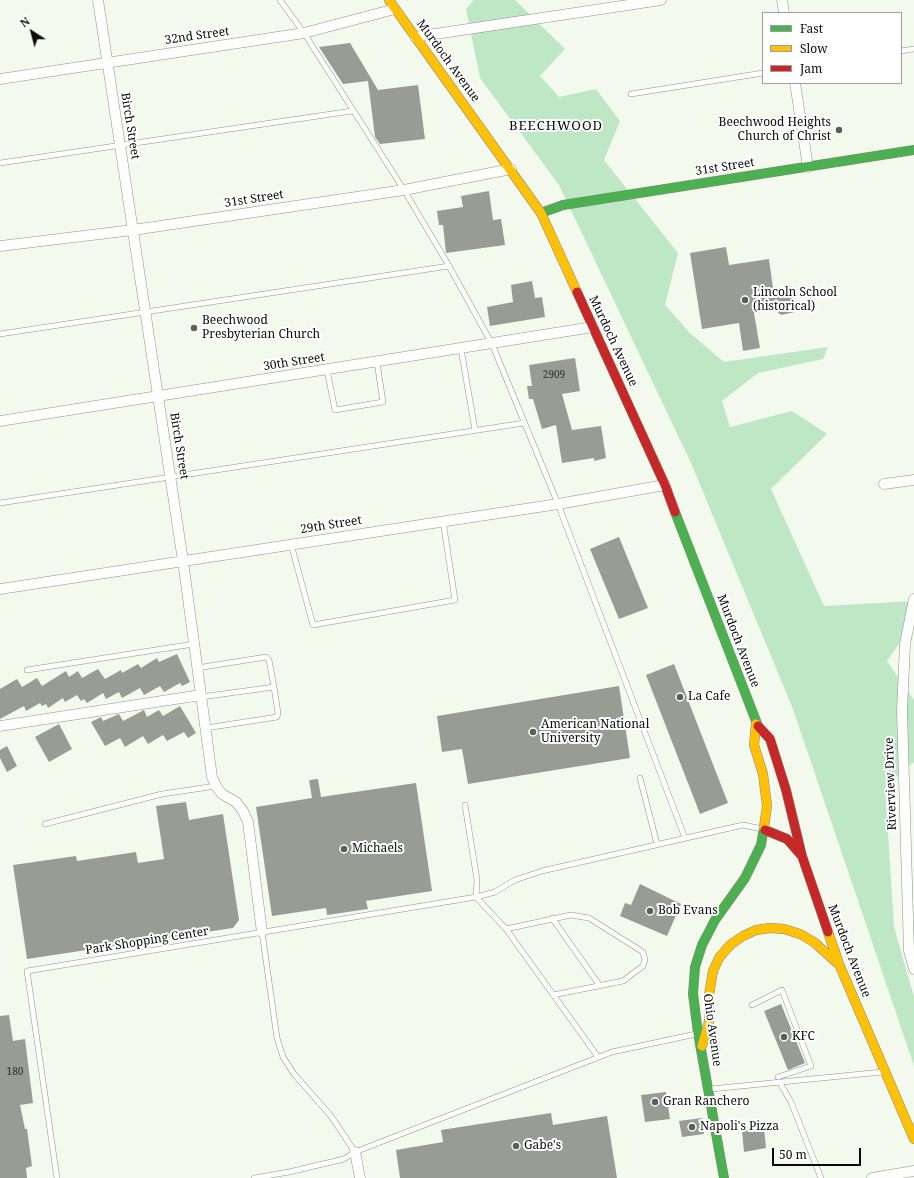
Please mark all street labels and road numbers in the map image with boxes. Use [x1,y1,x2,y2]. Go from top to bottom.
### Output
street label: Murdoch Avenue [413,17,483,105]
street label: 32nd Street [164,24,230,48]
street label: Birch Street [118,92,142,160]
street label: 31st Street [694,155,756,179]
street label: 31st Street [223,187,285,211]
street label: Murdoch Avenue [586,293,640,389]
street label: 30th Street [262,350,326,374]
street label: Birch Street [167,412,191,480]
street label: 29th Street [299,513,363,537]
street label: Murdoch Avenue [714,593,762,689]
street label: Riverview Drive [882,737,900,831]
street label: Murdoch Avenue [825,903,873,999]
street label: Park Shopping Center [84,924,210,958]
street label: Ohio Avenue [700,993,724,1067]

